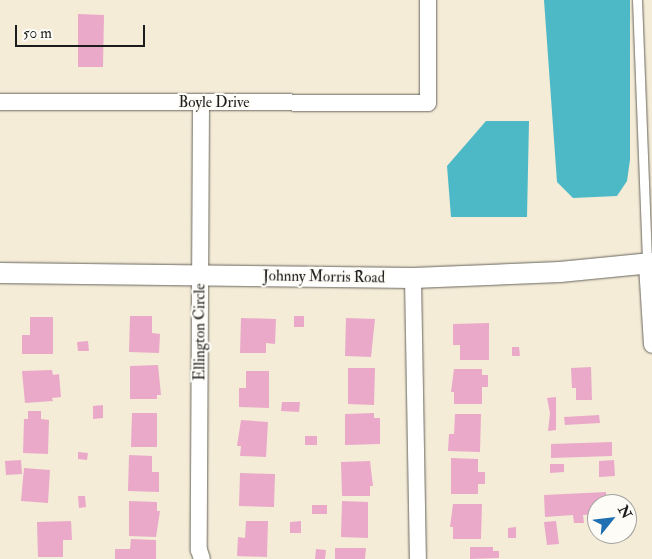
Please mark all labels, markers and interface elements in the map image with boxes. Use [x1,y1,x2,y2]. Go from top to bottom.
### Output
scale bar [18,15,148,47]
text: 50 m [23,24,52,43]
street label: Boyle Drive [178,94,250,112]
street label: Johnny Morris Road [263,267,385,287]
street label: Ellington Circle [191,283,209,381]
north arrow [587,494,637,544]
text: N [614,502,635,522]

